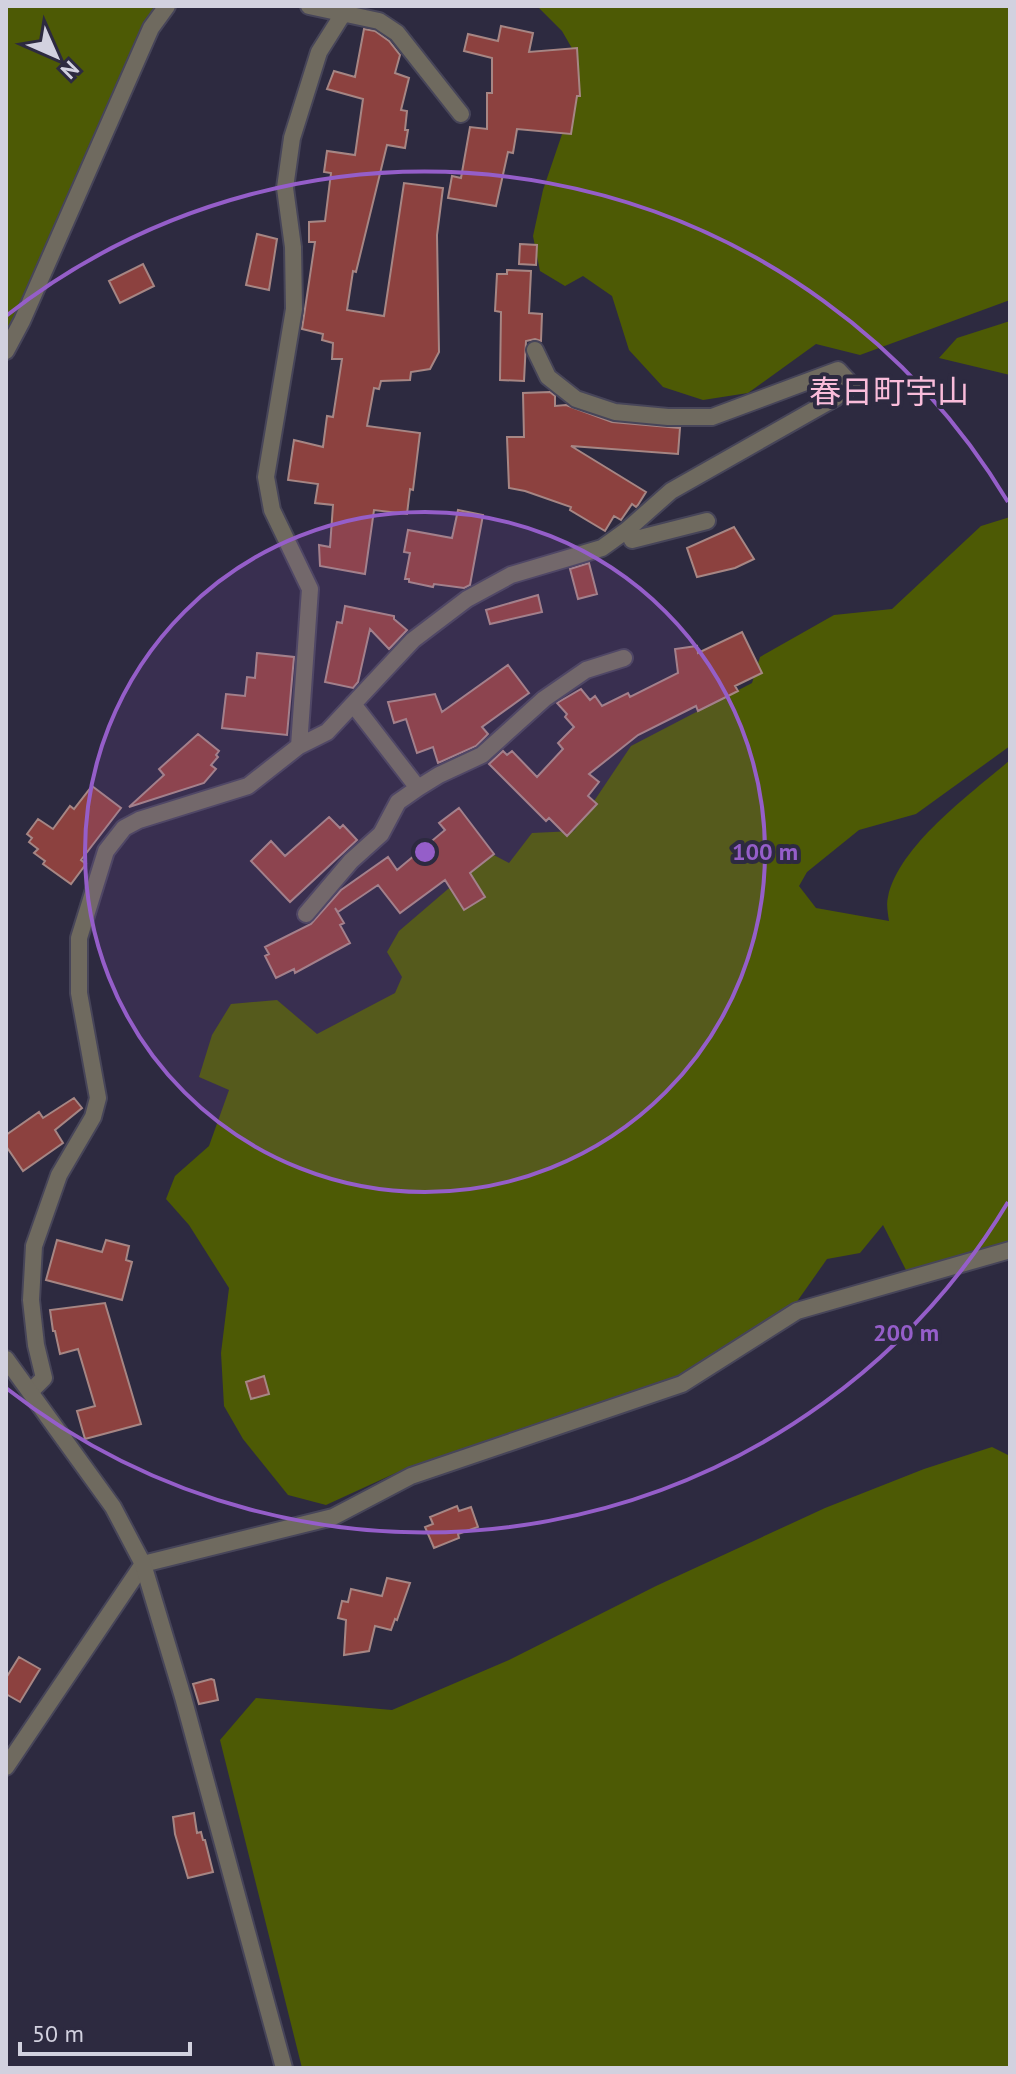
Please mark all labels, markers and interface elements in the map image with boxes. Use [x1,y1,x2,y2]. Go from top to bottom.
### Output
north arrow [16,16,96,96]
text: N [55,55,85,85]
district label: 春日町宇山 [809,370,969,412]
text: 100 m [732,836,798,867]
centre of rings [411,838,439,866]
text: 200 m [873,1317,939,1348]
scale bar [20,2006,190,2056]
text: 50 m [32,2018,84,2049]

